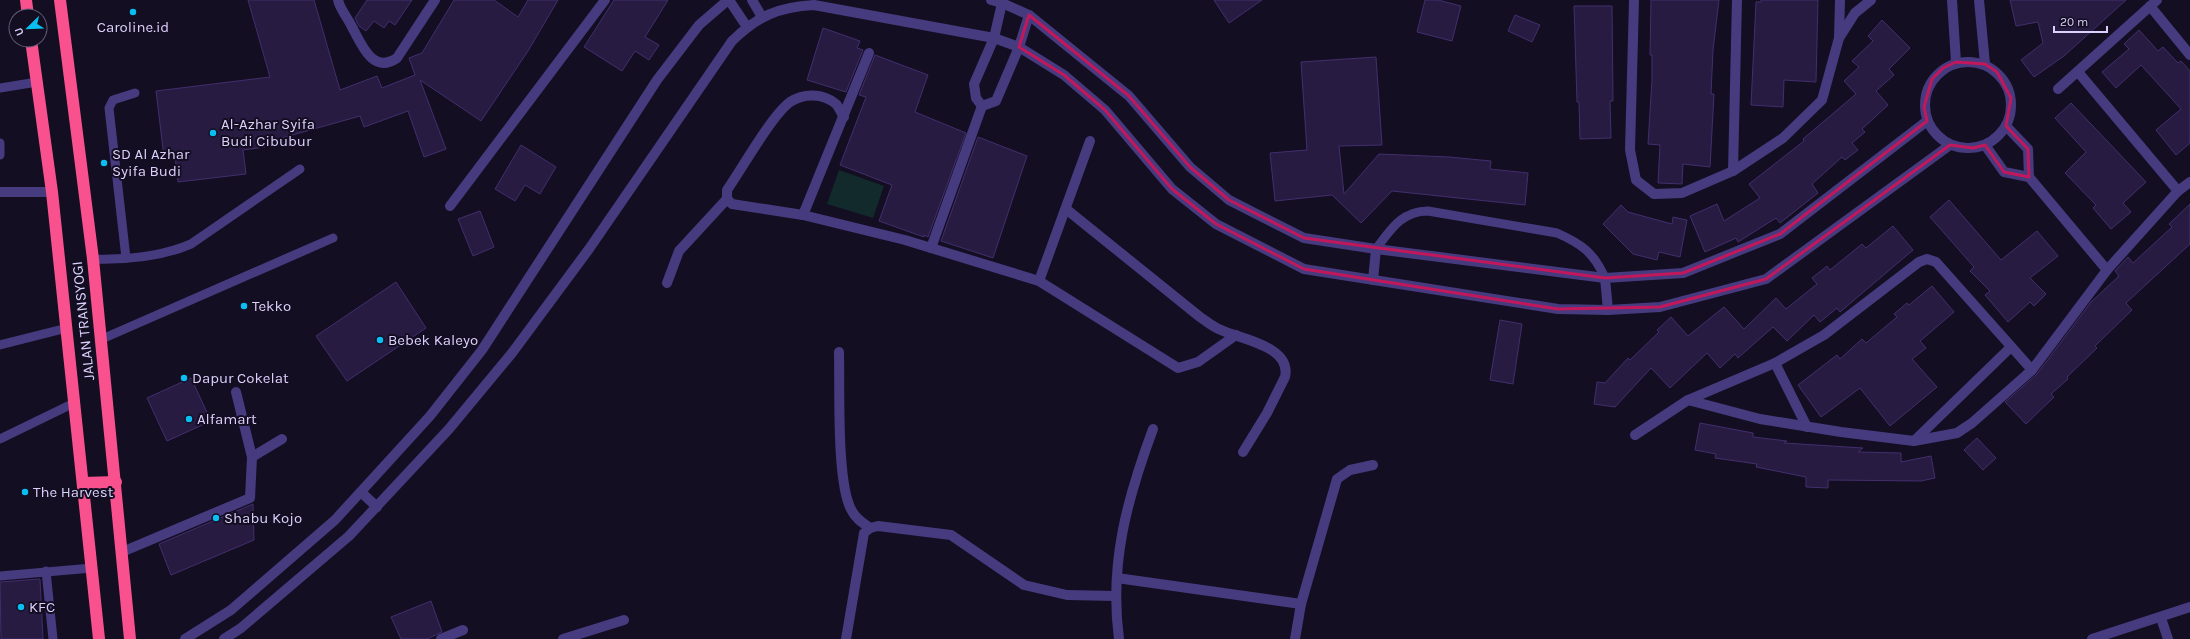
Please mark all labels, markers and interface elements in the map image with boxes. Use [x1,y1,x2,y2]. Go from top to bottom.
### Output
marker: Caroline.id [128,7,138,17]
north arrow [8,8,48,48]
scale bar [2054,8,2107,34]
text: 20 m [2060,15,2088,29]
place label: Caroline.id [97,18,169,36]
text: U [12,26,27,38]
place label: Al-Azhar Syifa Budi Cibubur [221,115,315,150]
marker: Al-Azhar Syifa Budi Cibubur [208,128,218,138]
place label: SD Al Azhar Syifa Budi [112,145,190,180]
marker: SD Al Azhar Syifa Budi [99,158,109,168]
street label: JALAN TRANSYOGI [68,260,98,382]
place label: Tekko [252,297,291,315]
marker: Tekko [239,301,249,311]
place label: Bebek Kaleyo [388,331,478,349]
marker: Bebek Kaleyo [375,335,385,345]
place label: Dapur Cokelat [192,369,289,387]
marker: Dapur Cokelat [179,373,189,383]
place label: Alfamart [197,410,257,428]
marker: Alfamart [184,414,194,424]
place label: The Harvest [33,483,114,501]
marker: The Harvest [20,487,30,497]
place label: Shabu Kojo [224,509,302,527]
marker: Shabu Kojo [211,513,221,523]
place label: KFC [29,598,55,616]
marker: KFC [16,602,26,612]

